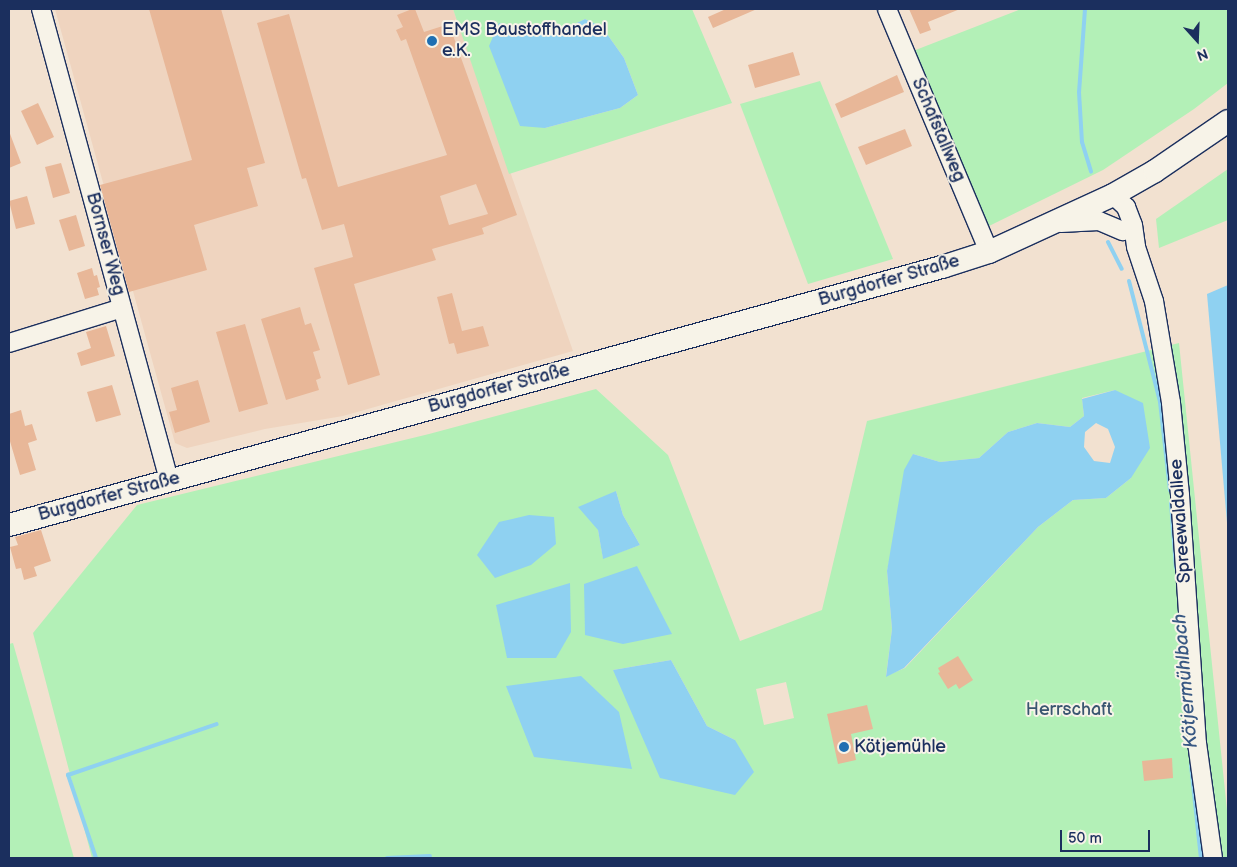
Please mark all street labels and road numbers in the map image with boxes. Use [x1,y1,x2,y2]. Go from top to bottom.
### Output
street label: Schafstallweg [906,75,970,185]
street label: Bornser Weg [81,190,129,298]
street label: Burgdorfer Straße [816,250,962,312]
street label: Burgdorfer Straße [426,360,572,418]
street label: Spreewaldallee [1166,458,1196,584]
street label: Burgdorfer Straße [36,468,182,526]

